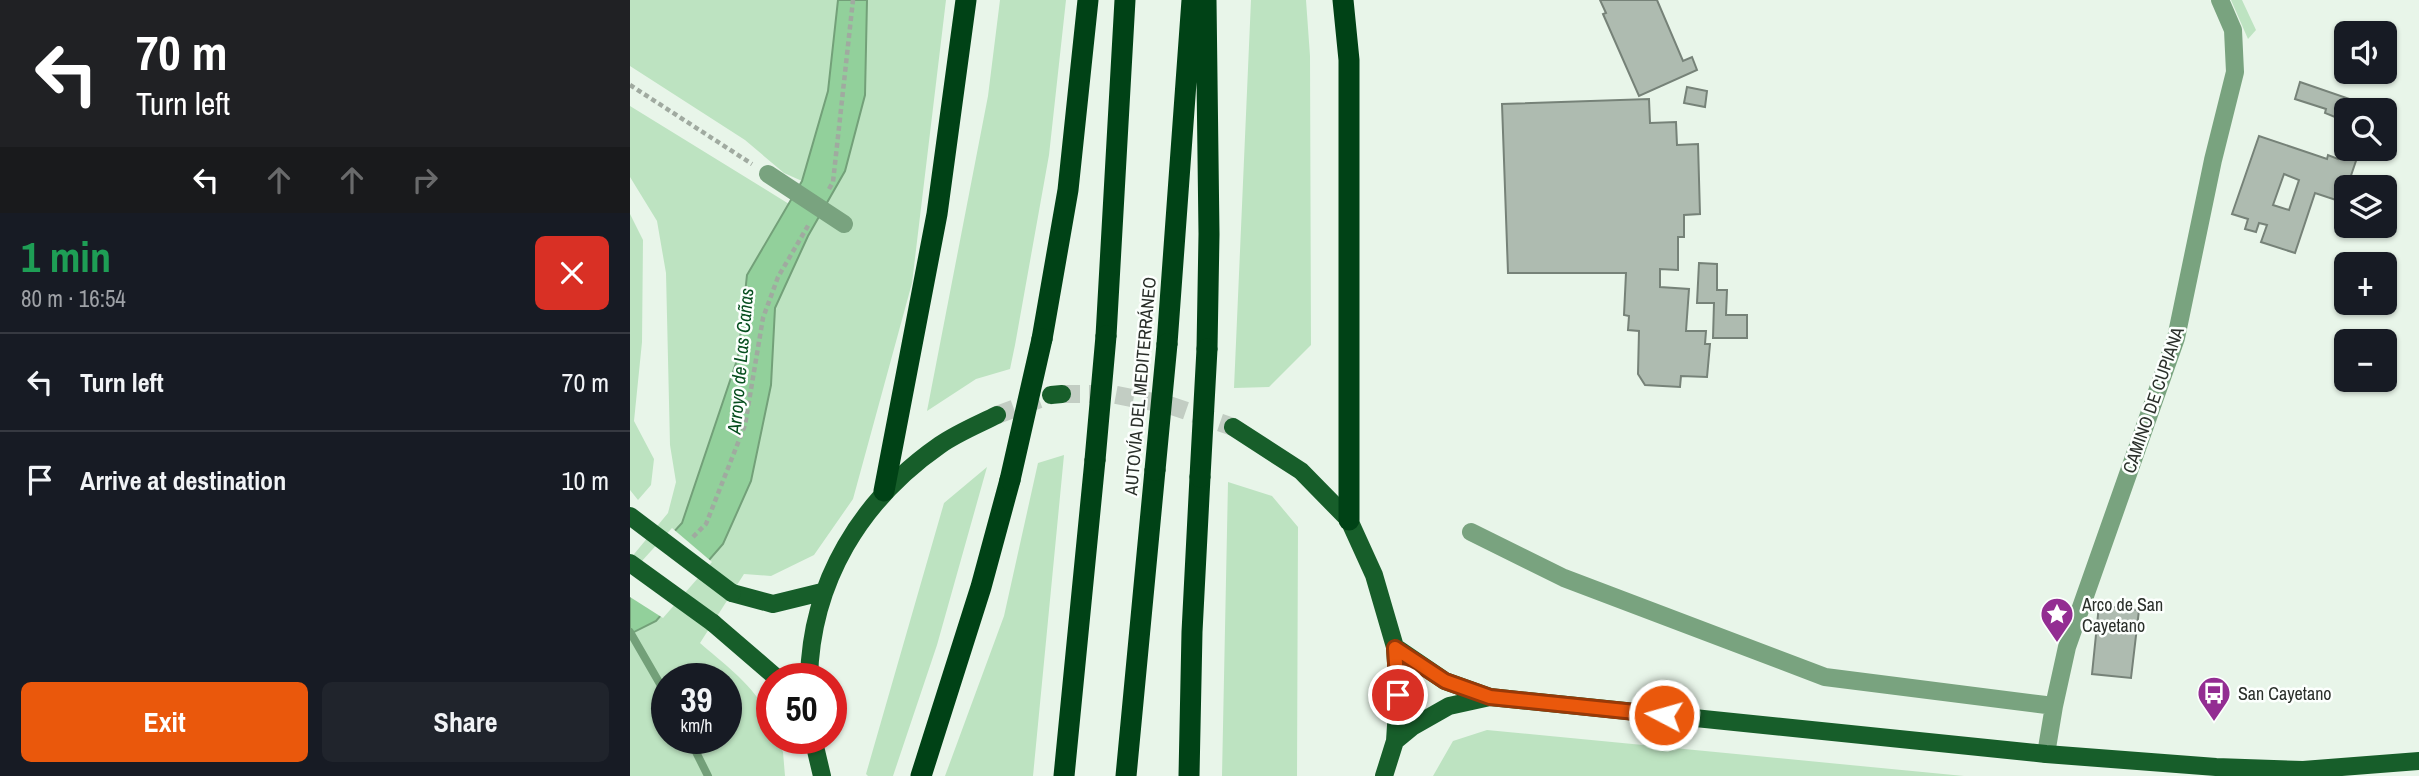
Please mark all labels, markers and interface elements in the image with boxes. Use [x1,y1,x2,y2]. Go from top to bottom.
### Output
text: 70 m [136,19,228,85]
map controls [2334,21,2397,392]
button: sound [2334,21,2397,84]
icon: left [21,28,112,119]
text: Turn left [136,82,230,125]
button: search [2334,98,2397,161]
icon: left [187,161,225,199]
icon: ahead [260,161,298,199]
icon: ahead [333,161,371,199]
icon: right [406,161,444,199]
button: layers [2334,175,2397,238]
text: 1 min [21,229,111,285]
button: close [535,236,609,310]
button: + [2334,252,2397,315]
street label: AUTOVÍA DEL MEDITERRÁNEO [1118,276,1162,497]
text: 80 m · 16:54 [21,283,126,314]
water label: Arroyo de Las Cañas [721,287,759,436]
street label: CAMINO DE CUPIANA [2116,323,2190,477]
button: − [2334,329,2397,392]
icon: left [21,363,59,401]
text: Turn left [80,365,164,400]
text: 70 m [562,365,609,400]
icon: arrive [21,461,59,499]
text: Arrive at destination [80,463,286,498]
text: 10 m [562,463,609,498]
place label: Arco de San Cayetano [2081,592,2163,638]
place icon: Arco de San Cayetano [2038,595,2076,644]
speed limit sign: 50 [756,663,847,754]
pin [1368,665,1428,725]
bus stop icon: San Cayetano [2195,674,2233,723]
text: 39 [681,676,712,723]
icon: arrive [1379,676,1417,714]
position arrow [1627,678,1701,752]
place label: San Cayetano [2238,681,2332,706]
button: Exit [21,682,308,762]
button: Share [322,682,609,762]
text: km/h [681,713,713,738]

